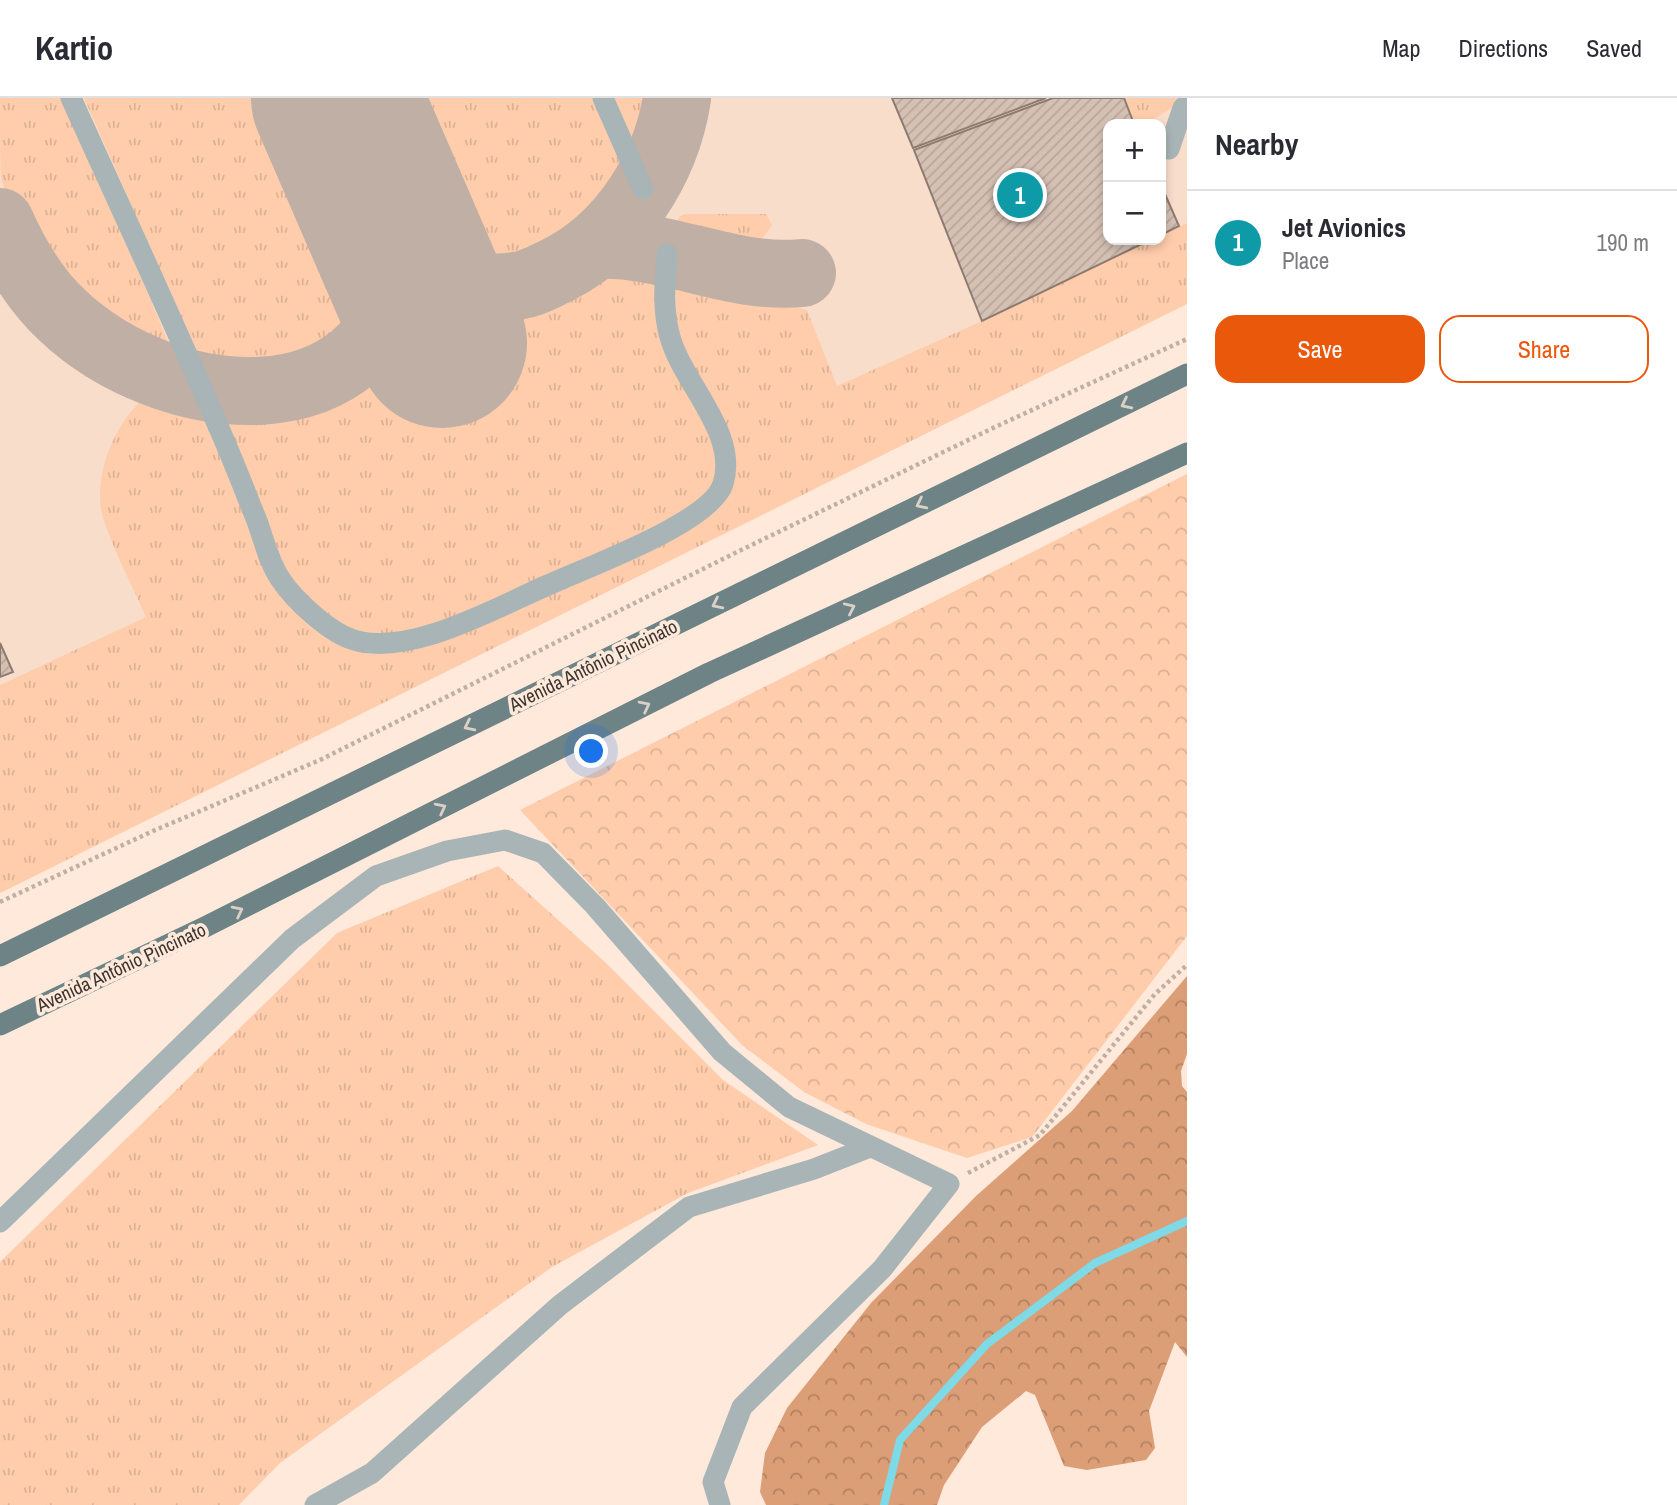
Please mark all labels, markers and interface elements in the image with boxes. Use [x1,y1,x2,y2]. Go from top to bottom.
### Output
text: Kartio [35,26,113,70]
text: Map [1382,32,1420,64]
text: Directions [1458,32,1548,64]
text: Saved [1586,32,1642,64]
map controls [1103,119,1166,245]
button: + [1103,119,1166,182]
text: Nearby [1215,124,1298,164]
pin: 1 [997,169,1043,221]
button: − [1103,182,1166,245]
text: Jet Avionics [1282,210,1406,245]
text: 1 [1233,227,1243,258]
text: 190 m [1597,227,1649,258]
text: Place [1282,245,1329,276]
button: Save [1215,315,1425,383]
button: Share [1439,315,1649,383]
one-way arrow [1121,396,1133,410]
one-way arrow [916,496,928,510]
one-way arrow [712,596,724,610]
one-way arrow [843,602,855,616]
street label: Avenida Antônio Pincinato [504,613,682,718]
one-way arrow [637,700,650,714]
one-way arrow [464,717,476,731]
your location [574,734,608,768]
one-way arrow [434,803,446,817]
one-way arrow [231,905,243,919]
street label: Avenida Antônio Pincinato [31,916,210,1018]

